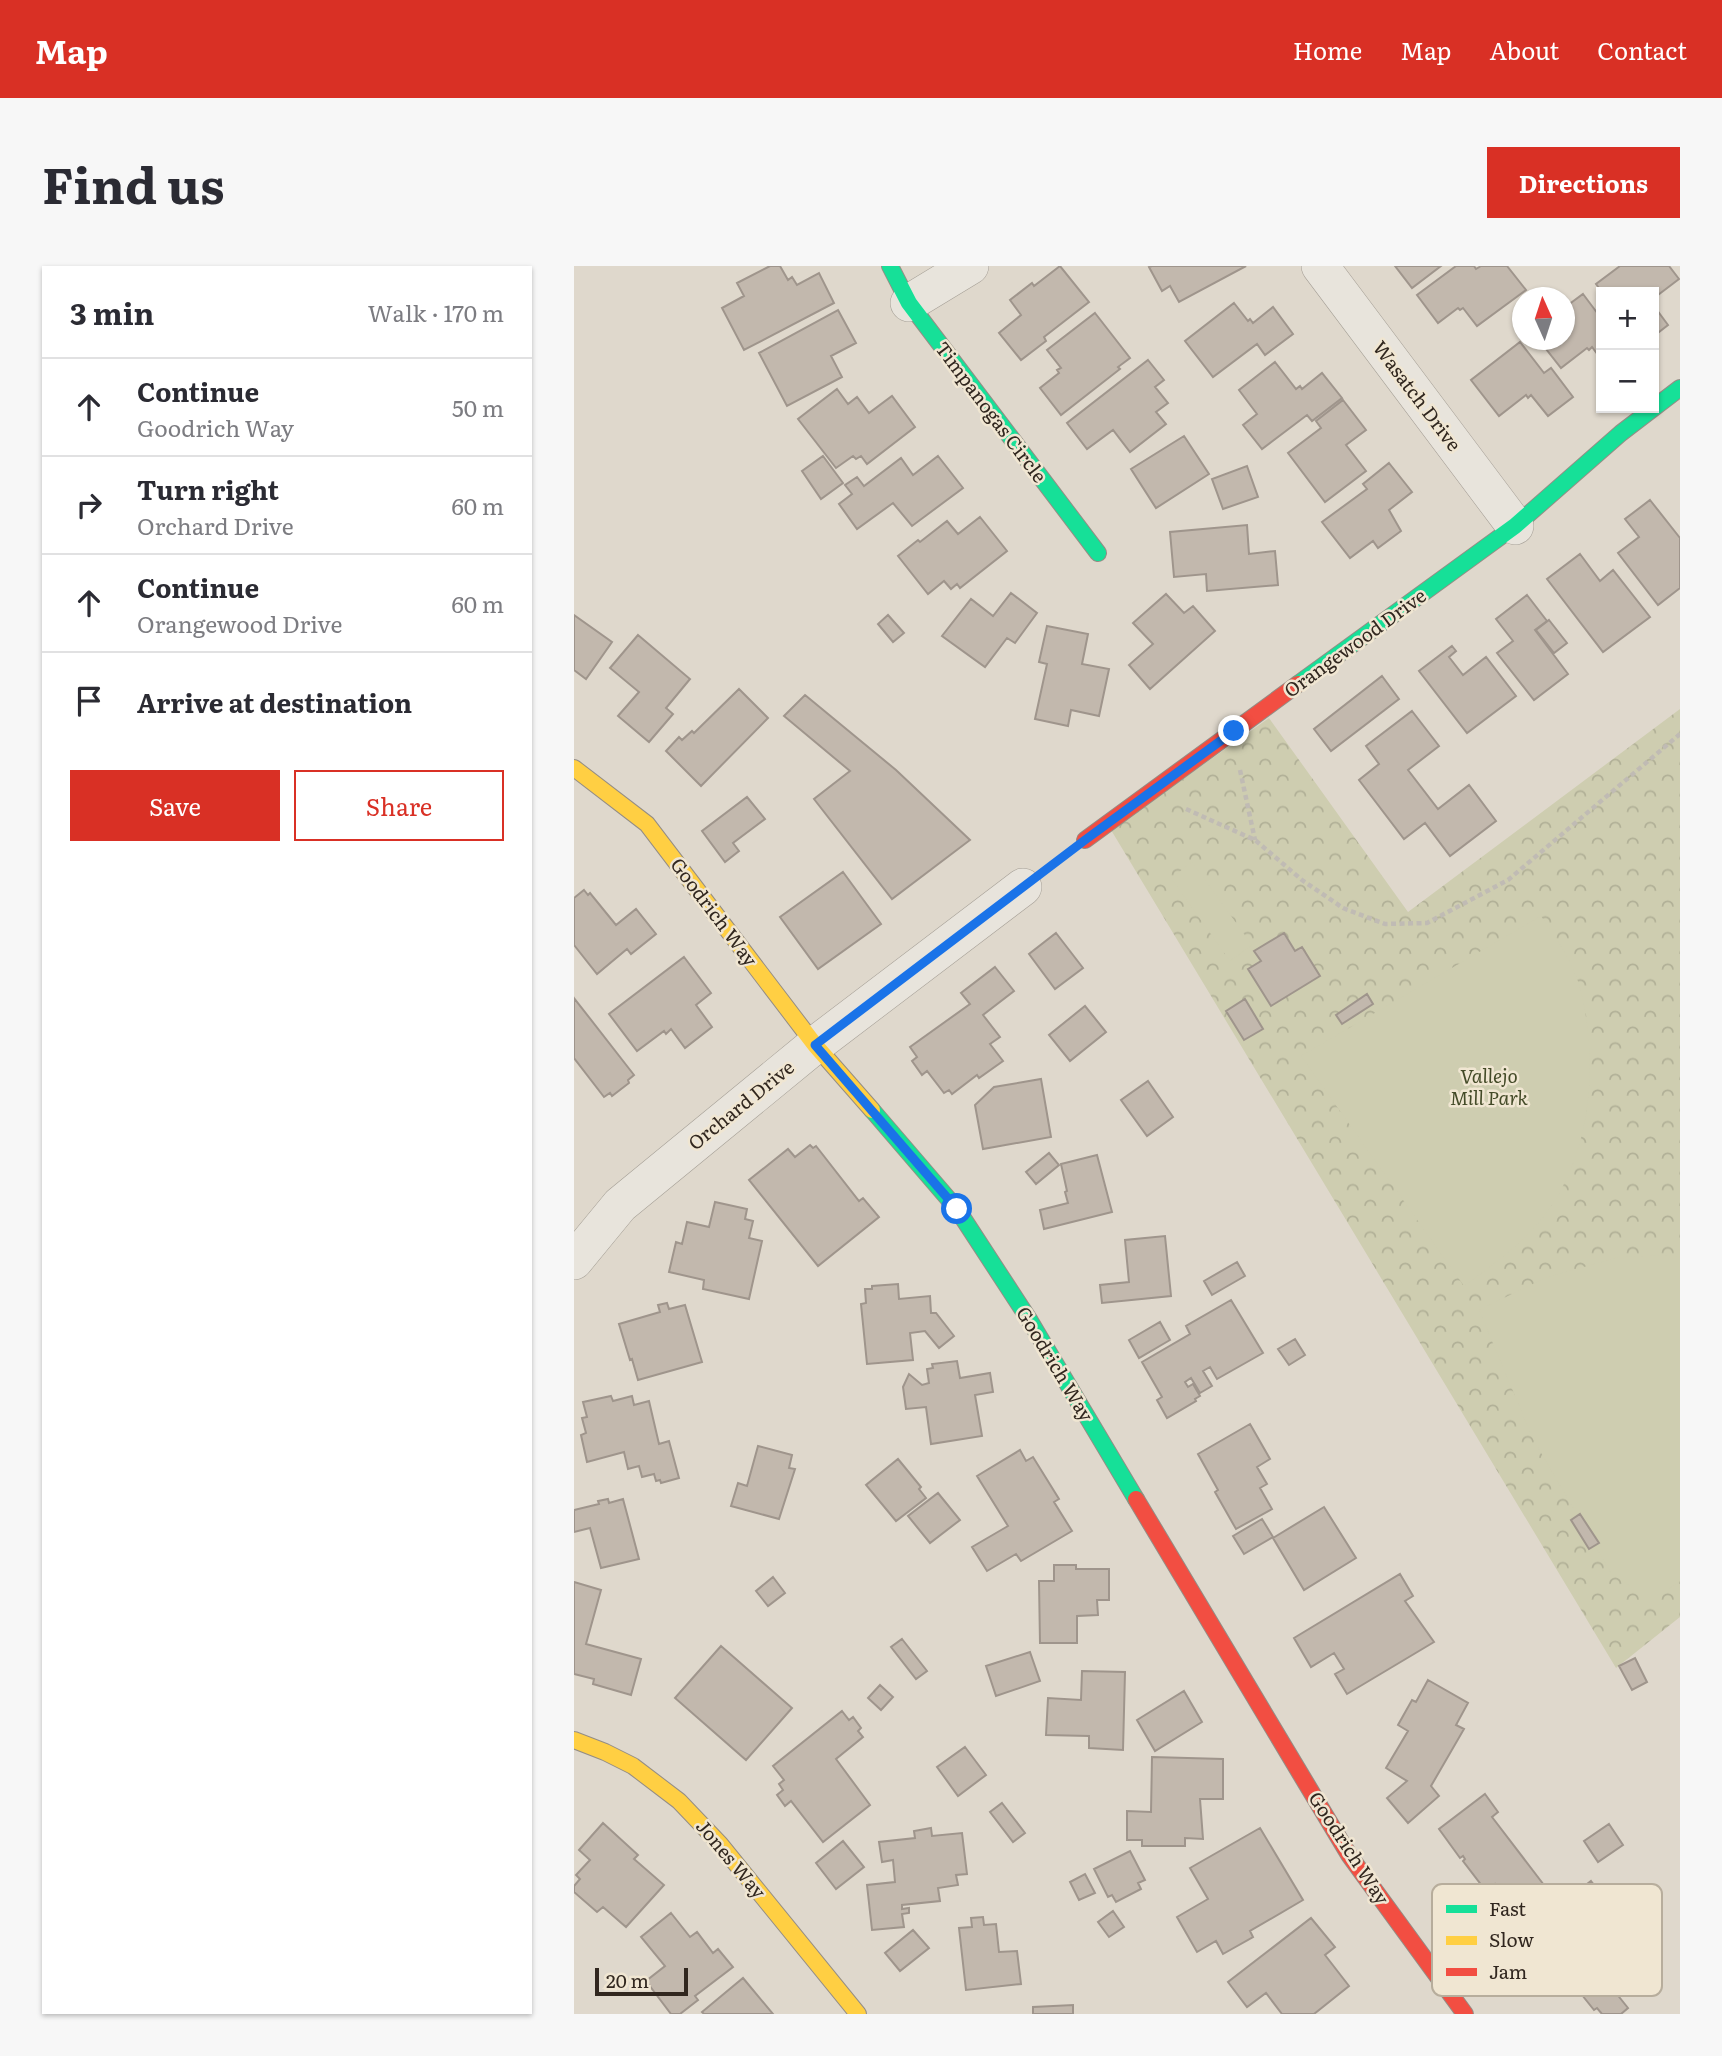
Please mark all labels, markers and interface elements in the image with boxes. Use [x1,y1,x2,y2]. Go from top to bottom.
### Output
text: Map [35,25,108,74]
text: Home [1293,32,1362,67]
text: Map [1400,32,1451,67]
text: About [1489,32,1559,67]
text: Contact [1597,32,1687,67]
text: Find us [42,146,225,219]
button: Directions [1487,147,1680,218]
north arrow [1512,287,1575,350]
map controls [1596,287,1659,413]
button: + [1596,287,1659,350]
text: 3 min [70,290,154,334]
text: Walk · 170 m [368,295,504,329]
street label: Wasatch Drive [1367,334,1469,457]
street label: Timpanogas Circle [929,335,1054,488]
button: − [1596,350,1659,413]
text: Continue [137,371,259,410]
icon: ahead [70,388,108,426]
text: 50 m [452,390,504,424]
text: Goodrich Way [137,410,294,444]
text: Turn right [137,469,279,508]
icon: right [70,486,108,524]
text: 60 m [451,488,504,522]
text: Orchard Drive [137,508,294,542]
text: Continue [137,567,259,606]
street label: Orangewood Drive [1278,581,1431,703]
icon: ahead [70,584,108,622]
text: 60 m [451,586,504,620]
text: Orangewood Drive [137,606,342,640]
icon: arrive [70,682,108,720]
text: Arrive at destination [137,682,412,721]
route end [1218,715,1249,746]
button: Save [70,770,280,841]
button: Share [294,770,504,841]
street label: Goodrich Way [665,851,765,972]
street label: Orchard Drive [681,1053,800,1156]
park label: Vallejo Mill Park [1450,1061,1528,1111]
route start [941,1193,972,1224]
street label: Goodrich Way [1010,1301,1101,1426]
street label: Goodrich Way [1303,1785,1397,1910]
street label: Jones Way [690,1813,773,1904]
legend [1432,1884,1662,1996]
text: Fast [1489,1894,1526,1922]
text: Slow [1489,1925,1534,1953]
text: Jam [1489,1957,1527,1985]
scale bar [595,1965,688,1997]
text: 20 m [606,1966,649,1994]

